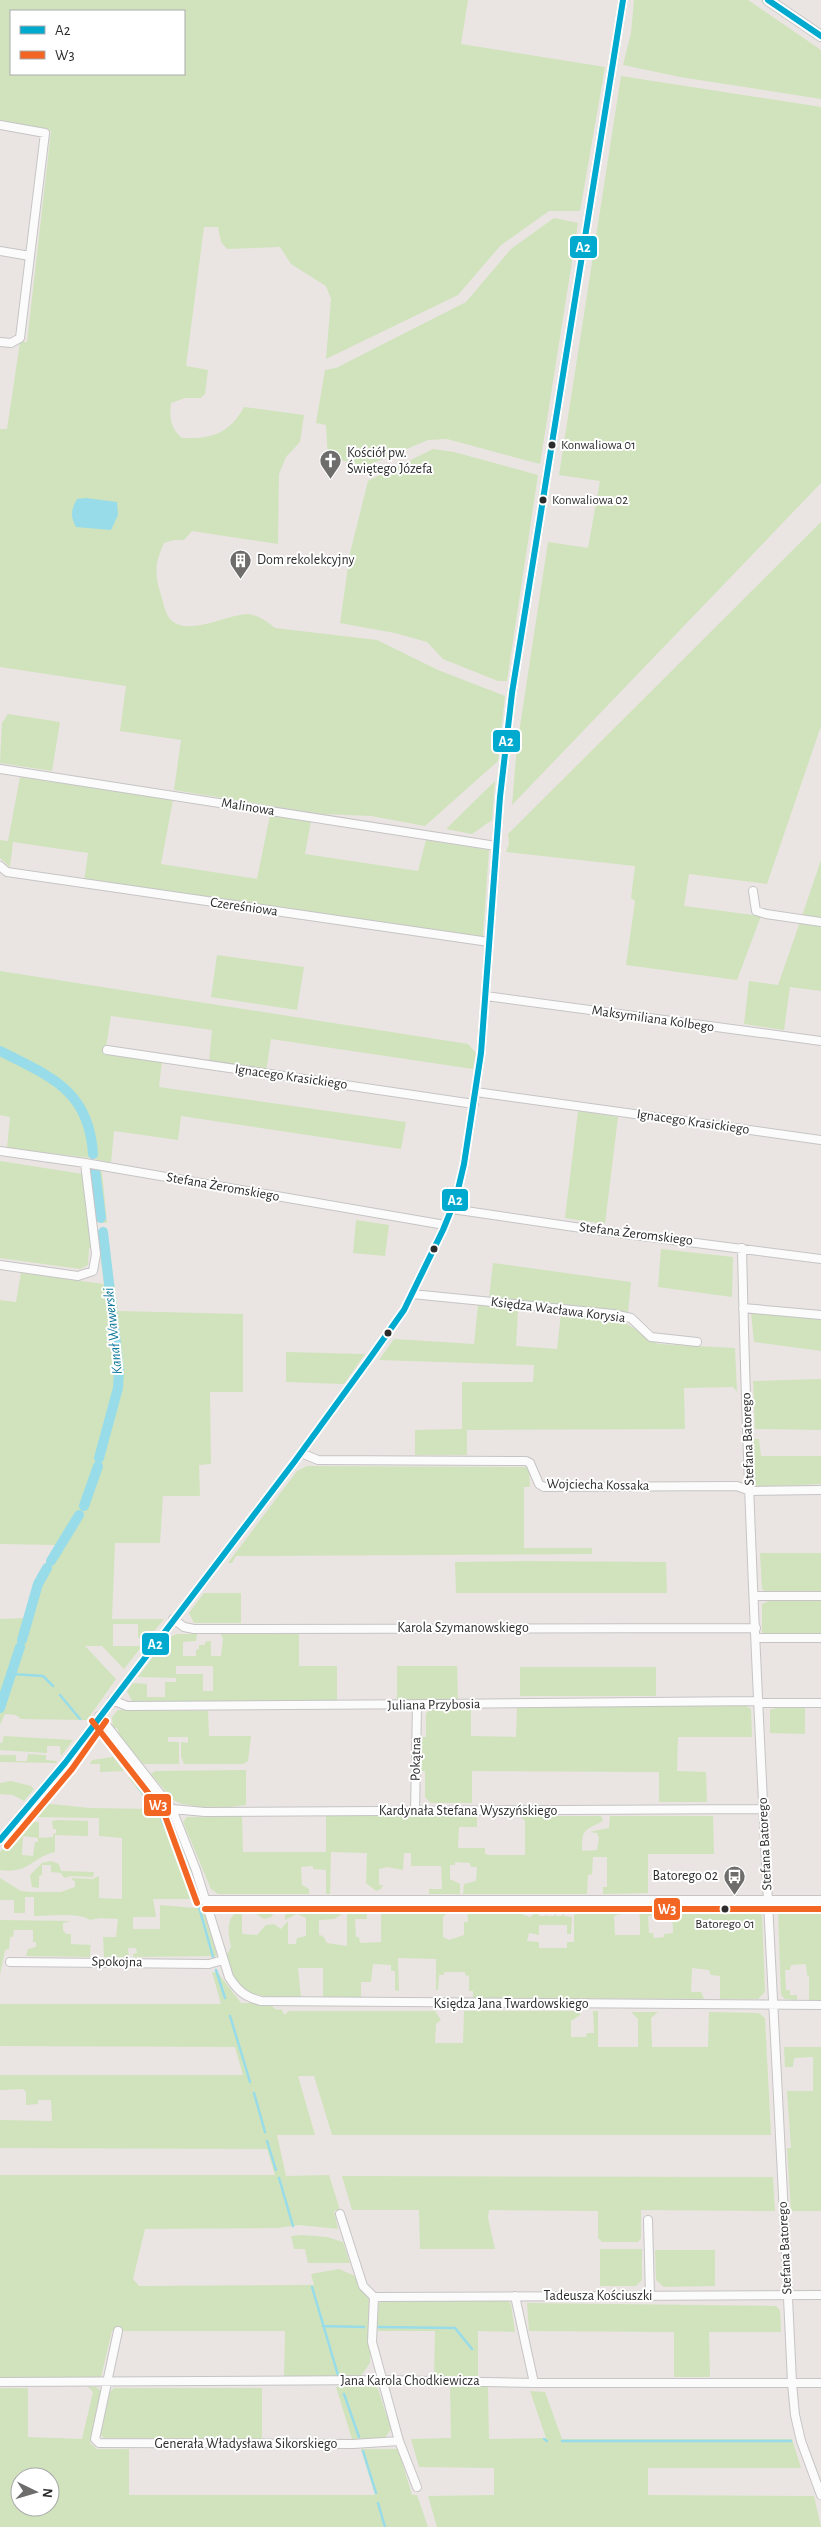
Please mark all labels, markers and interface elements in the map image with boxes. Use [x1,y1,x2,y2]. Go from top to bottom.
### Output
legend [10,10,185,75]
text: A2 [55,23,71,38]
text: W3 [55,48,75,63]
line badge: A2 [569,235,598,259]
text: A2 [576,241,591,255]
place label: Konwaliowa 01 [561,439,636,452]
marker: Konwaliowa 01 [547,440,557,450]
place label: Kościół pw. Świętego Józefa [347,446,433,476]
church icon: Kościół pw. Świętego Józefa [319,449,343,480]
place label: Konwaliowa 02 [552,494,628,507]
marker: Konwaliowa 02 [538,495,548,505]
building icon: Dom rekolekcyjny [229,548,253,579]
place label: Dom rekolekcyjny [257,553,354,567]
line badge: A2 [492,729,521,753]
text: A2 [499,735,514,749]
street label: Malinowa [220,796,276,818]
street label: Czereśniowa [209,895,279,919]
street label: Maksymiliana Kolbego [591,1003,715,1035]
street label: Ignacego Krasickiego [234,1062,348,1092]
street label: Ignacego Krasickiego [636,1107,750,1137]
street label: Stefana Żeromskiego [165,1167,281,1204]
line badge: A2 [441,1188,469,1212]
text: A2 [448,1194,463,1208]
street label: Stefana Żeromskiego [578,1217,694,1248]
unlabelled marker [429,1244,439,1254]
water label: Kanał Wawerski [101,1287,125,1375]
street label: Księdza Wacława Korysia [490,1295,627,1325]
unlabelled marker [383,1328,393,1338]
street label: Stefana Batorego [739,1392,757,1486]
street label: Wojciecha Kossaka [547,1477,650,1493]
street label: Karola Szymanowskiego [397,1621,529,1635]
line badge: A2 [141,1632,170,1656]
text: A2 [148,1638,163,1652]
street label: Juliana Przybosia [387,1697,481,1713]
street label: Pokątna [409,1736,423,1781]
line badge: W3 [143,1793,172,1817]
street label: Stefana Batorego [756,1797,774,1891]
text: W3 [149,1799,167,1813]
street label: Kardynała Stefana Wyszyńskiego [379,1804,557,1818]
bus stop icon: Batorego 02 [722,1864,746,1895]
place label: Batorego 02 [652,1869,718,1883]
line badge: W3 [653,1897,681,1921]
text: W3 [658,1903,676,1917]
marker: Batorego 01 [720,1904,730,1914]
place label: Batorego 01 [695,1918,755,1931]
street label: Spokojna [91,1955,143,1969]
street label: Księdza Jana Twardowskiego [433,1997,589,2011]
street label: Stefana Batorego [776,2201,794,2295]
street label: Tadeusza Kościuszki [544,2289,653,2303]
street label: Jana Karola Chodkiewicza [340,2374,480,2388]
street label: Generała Władysława Sikorskiego [155,2437,338,2451]
north arrow [10,2467,60,2517]
text: N [40,2488,54,2499]

